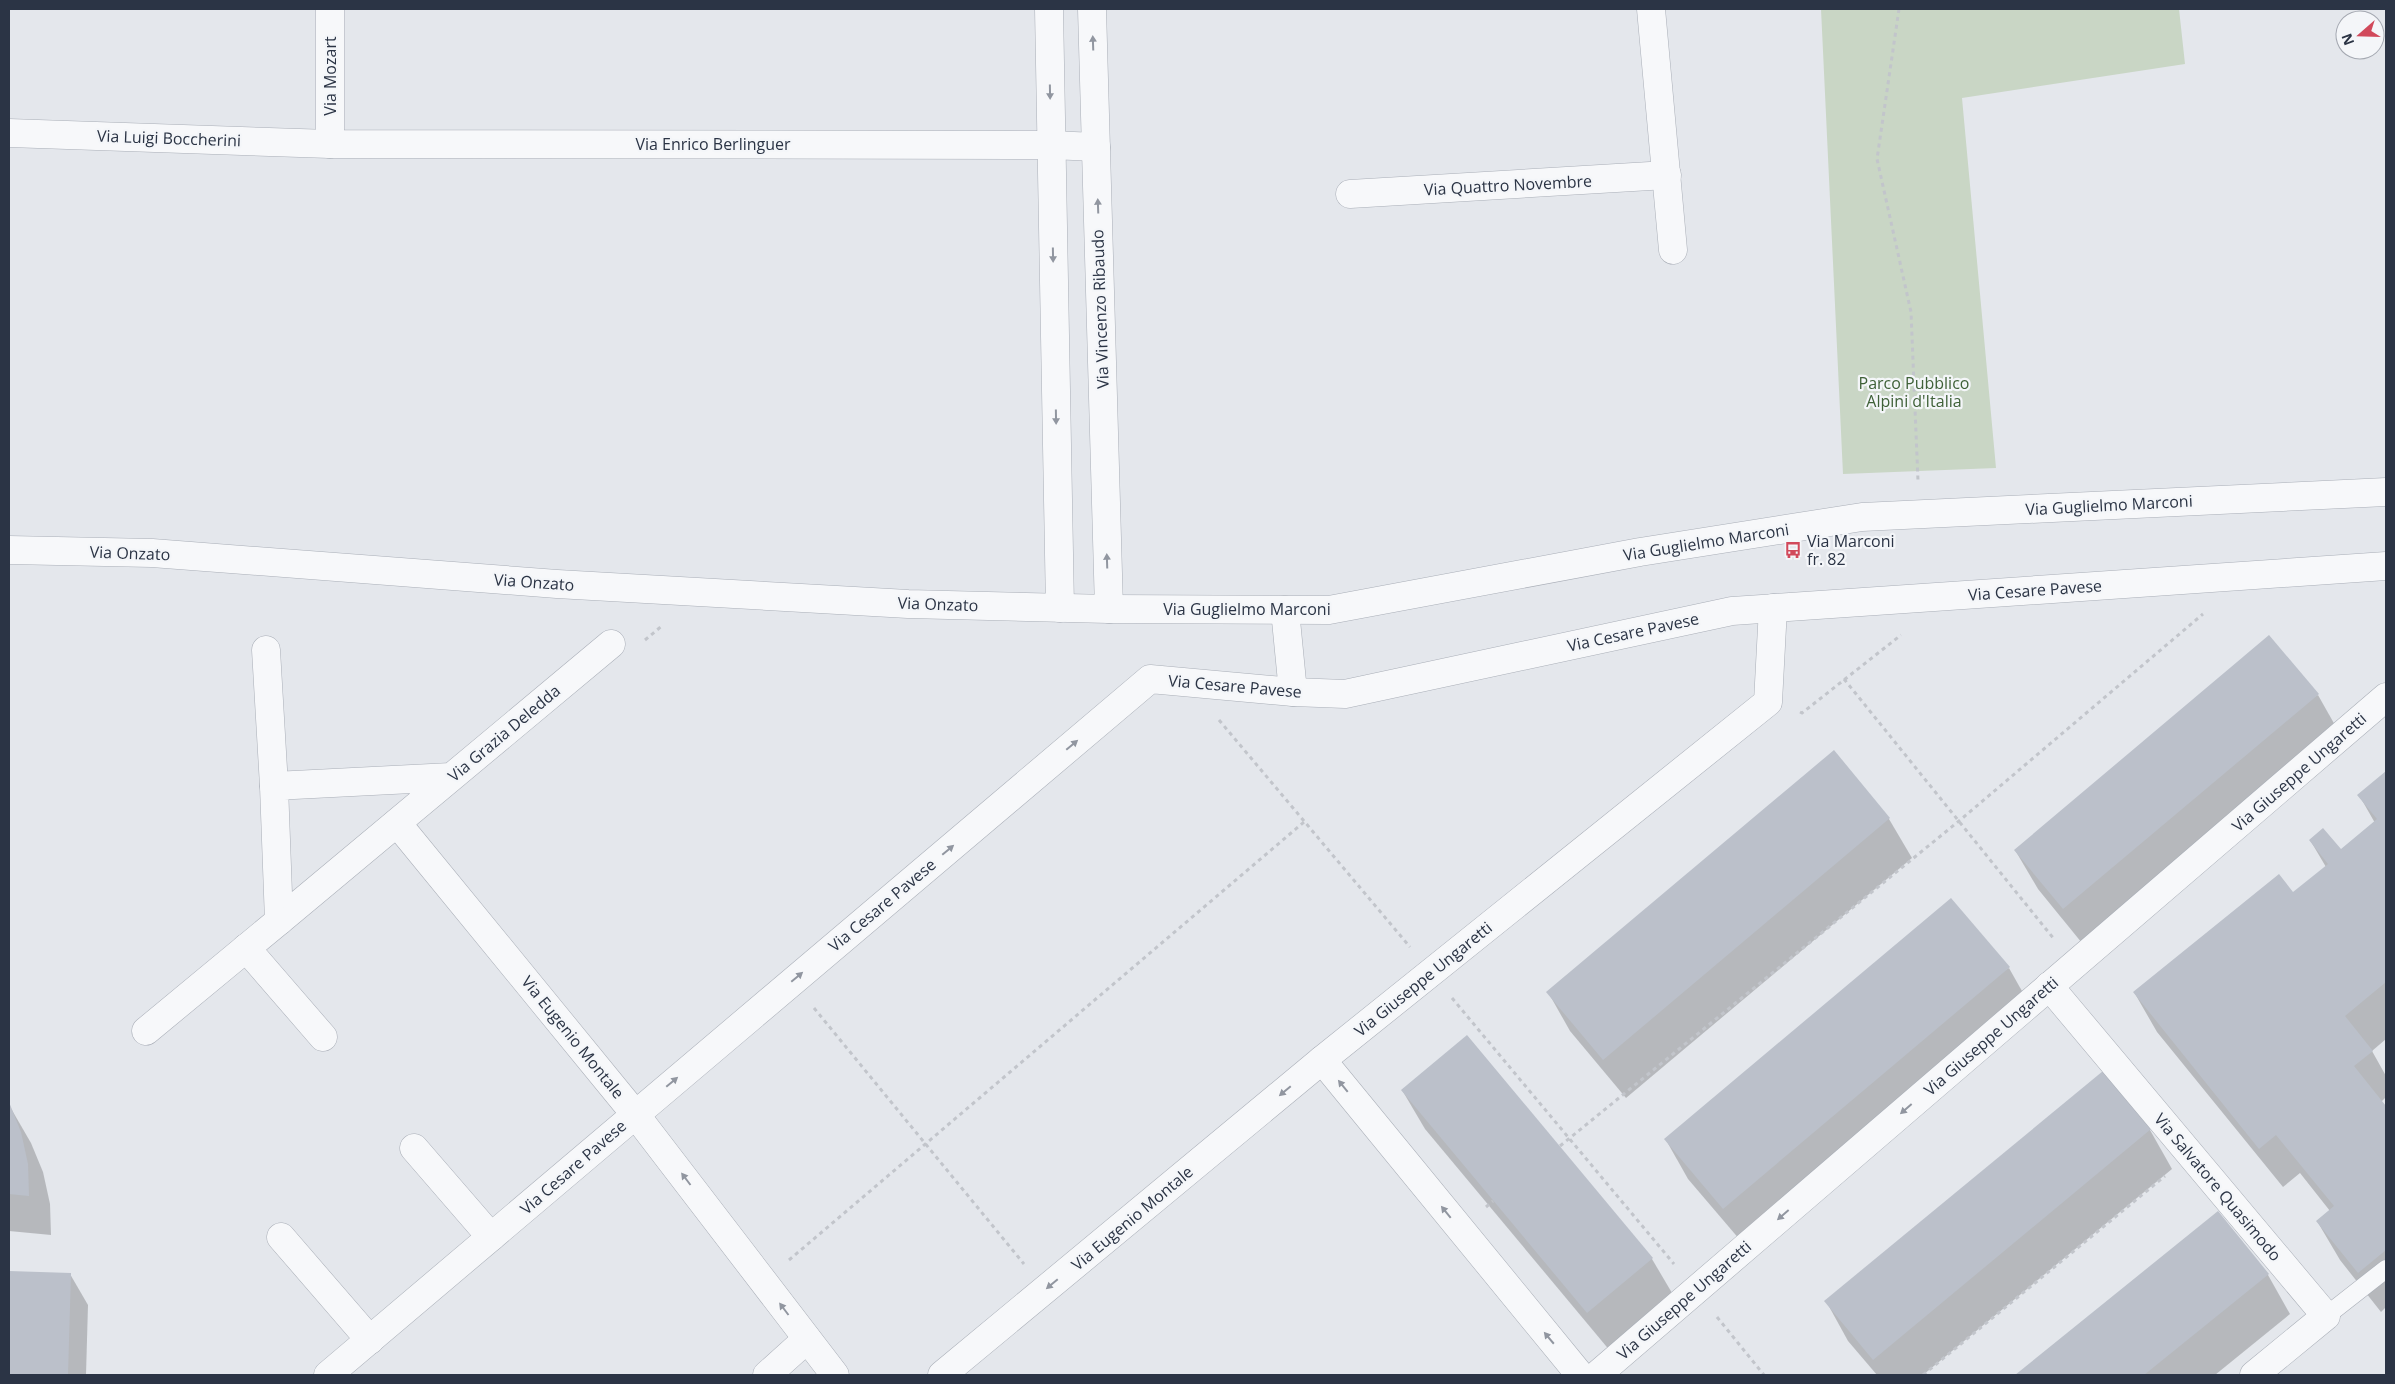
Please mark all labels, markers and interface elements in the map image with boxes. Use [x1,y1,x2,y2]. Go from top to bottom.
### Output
north arrow [2335,10,2385,60]
text: N [2336,31,2358,48]
one-way arrow [1089,35,1097,51]
street label: Via Mozart [319,36,341,116]
one-way arrow [1047,85,1055,101]
street label: Via Luigi Boccherini [97,124,241,152]
street label: Via Enrico Berlinguer [635,133,791,155]
street label: Via Quattro Novembre [1423,170,1593,200]
one-way arrow [1093,198,1101,214]
street label: Via Vincenzo Ribaudo [1086,229,1114,389]
one-way arrow [1050,247,1058,263]
park label: Parco Pubblico Alpini d'Italia [1859,372,1969,412]
one-way arrow [1052,410,1060,426]
street label: Via Guglielmo Marconi [2025,490,2193,520]
street label: Via Guglielmo Marconi [1622,518,1790,566]
place label: Via Marconi fr. 82 [1807,530,1895,570]
bus stop icon: Via Marconi fr. 82 [1783,540,1803,560]
street label: Via Onzato [89,541,171,565]
one-way arrow [1103,552,1111,568]
street label: Via Onzato [493,568,575,596]
street label: Via Cesare Pavese [1967,574,2103,606]
street label: Via Onzato [897,592,979,616]
street label: Via Guglielmo Marconi [1163,598,1331,620]
street label: Via Cesare Pavese [1565,607,1701,657]
street label: Via Cesare Pavese [1167,669,1303,703]
street label: Via Grazia Deledda [443,679,565,787]
street label: Via Giuseppe Ungaretti [2227,707,2371,837]
one-way arrow [1065,740,1078,751]
one-way arrow [941,844,953,856]
street label: Via Cesare Pavese [824,854,940,956]
street label: Via Giuseppe Ungaretti [1349,916,1497,1042]
street label: Via Eugenio Montale [517,971,629,1103]
street label: Via Giuseppe Ungaretti [1919,971,2063,1101]
one-way arrow [790,972,803,983]
one-way arrow [666,1076,678,1088]
one-way arrow [1338,1080,1349,1093]
one-way arrow [1279,1085,1291,1096]
one-way arrow [1899,1104,1912,1115]
street label: Via Salvatore Quasimodo [2150,1108,2286,1266]
street label: Via Cesare Pavese [515,1115,631,1219]
street label: Via Eugenio Montale [1067,1161,1197,1275]
one-way arrow [680,1173,691,1186]
one-way arrow [1440,1206,1451,1219]
one-way arrow [1776,1210,1789,1221]
street label: Via Giuseppe Ungaretti [1612,1235,1756,1365]
one-way arrow [1046,1278,1059,1289]
one-way arrow [779,1302,789,1316]
one-way arrow [1543,1331,1554,1344]

